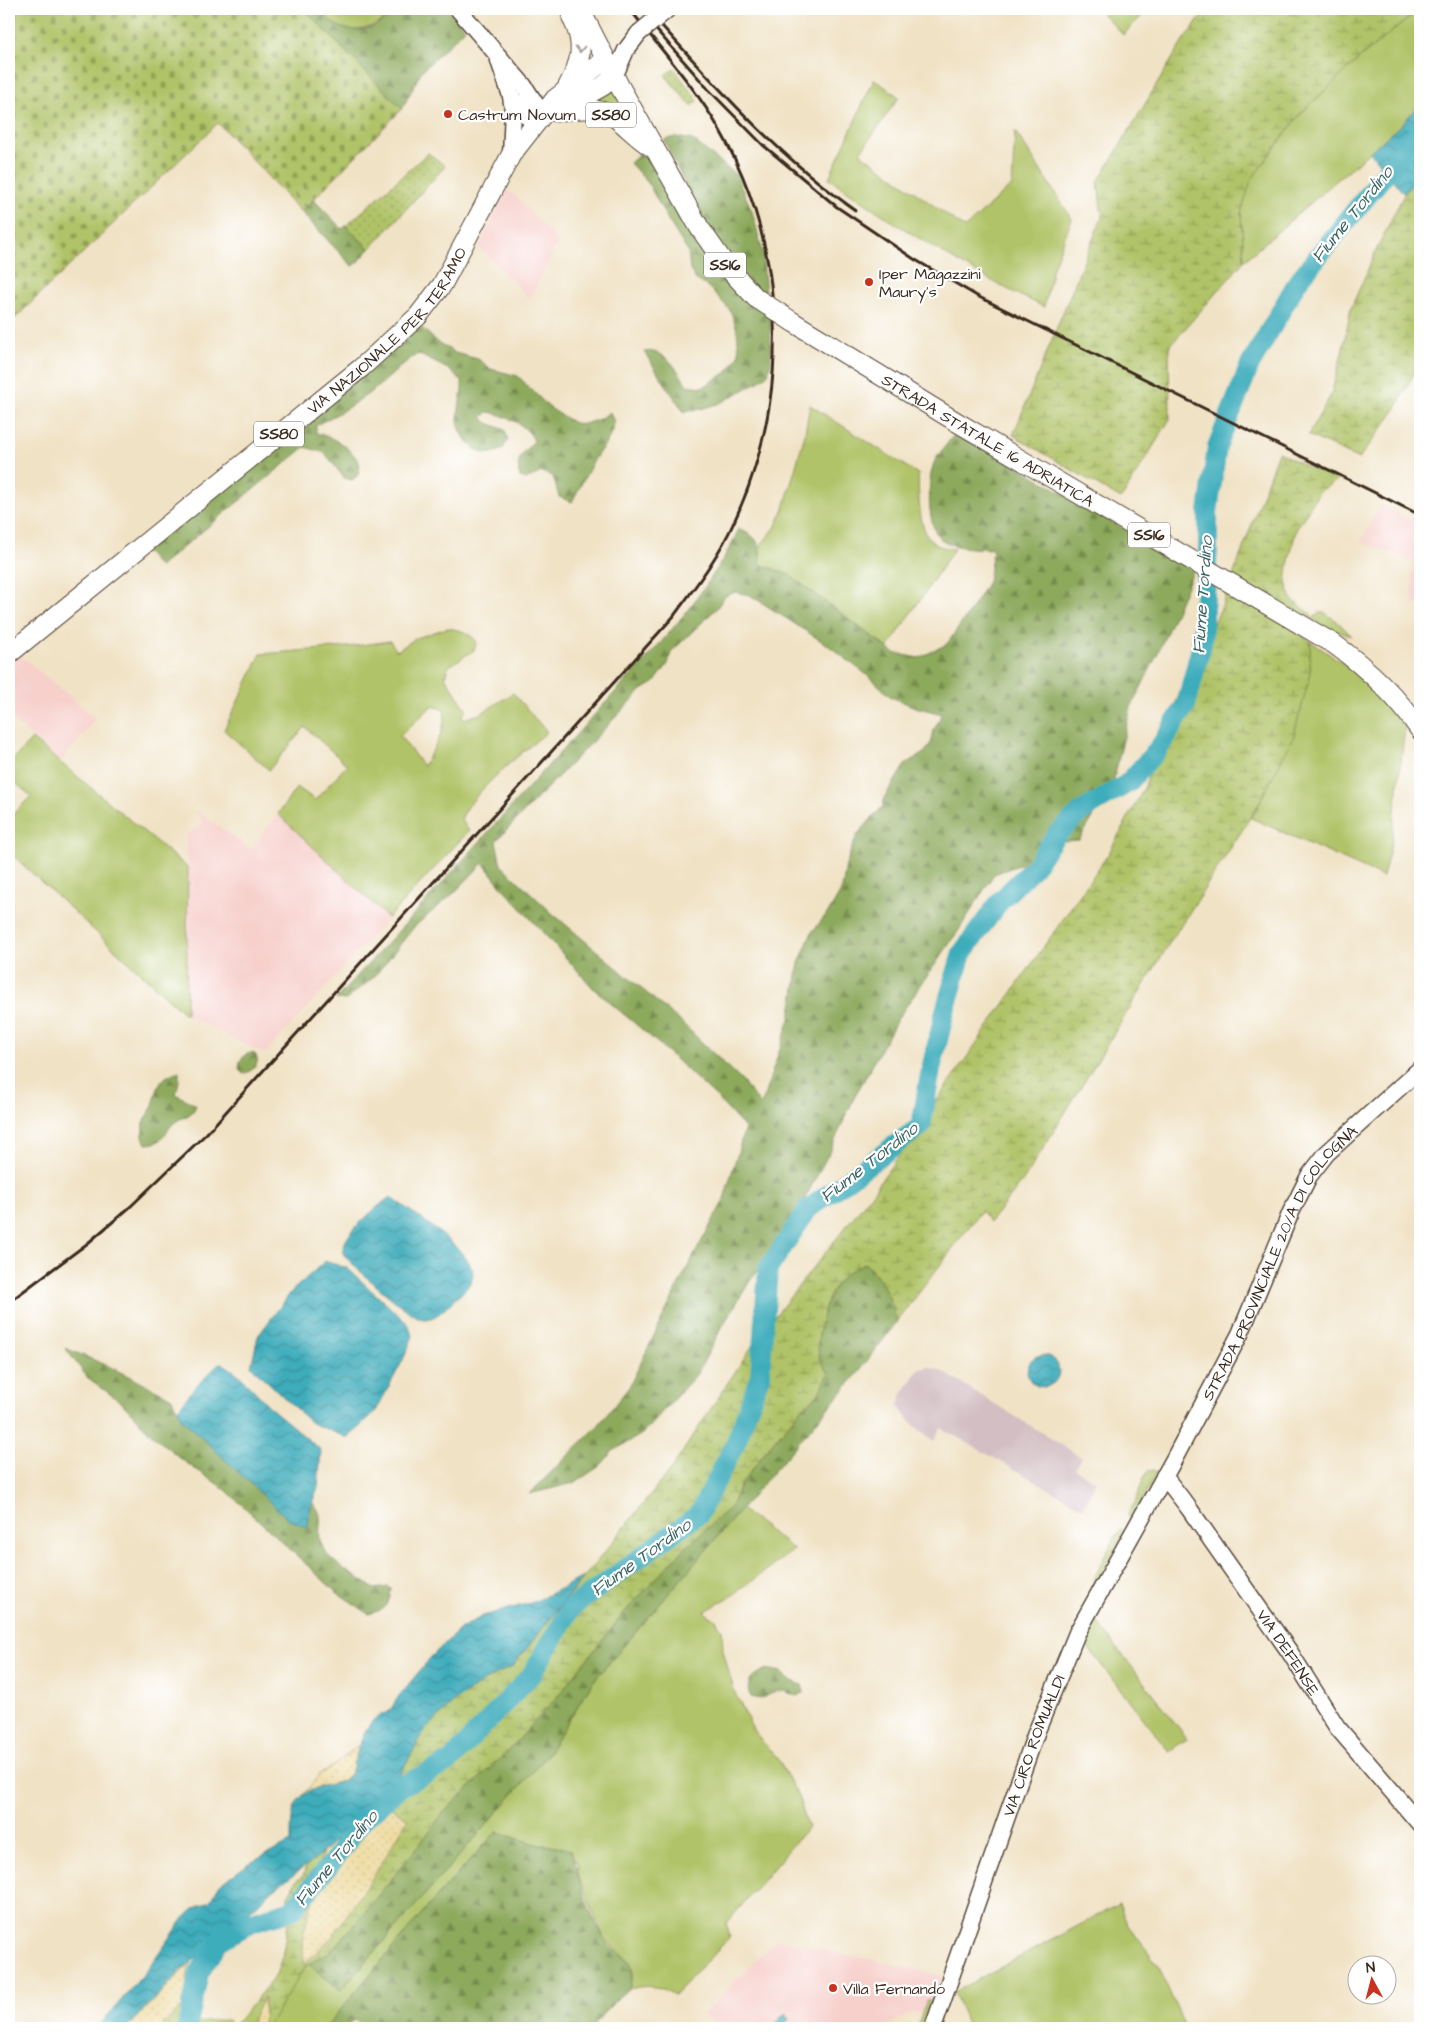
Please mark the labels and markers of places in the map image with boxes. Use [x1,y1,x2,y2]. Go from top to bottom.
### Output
place label: Castrum Novum [458,104,576,126]
marker: Castrum Novum [442,108,454,120]
place label: Iper Magazzini Maury's [879,263,981,304]
marker: Iper Magazzini Maury's [863,276,875,288]
place label: Villa Fernando [843,1978,945,2000]
marker: Villa Fernando [827,1982,839,1994]

